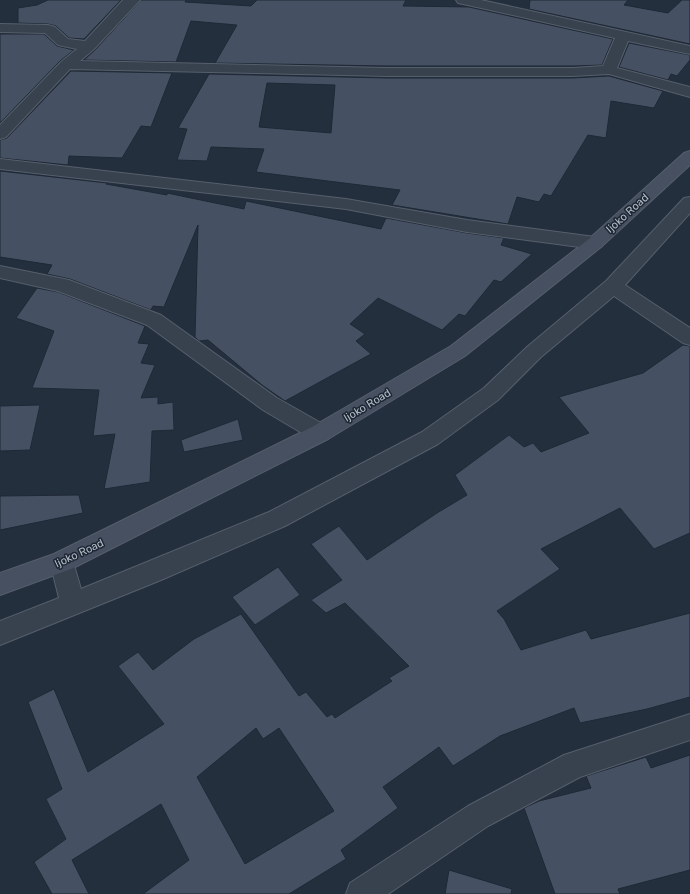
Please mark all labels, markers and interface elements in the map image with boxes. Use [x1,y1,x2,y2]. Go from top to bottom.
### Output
street label: Ijoko Road [603,191,651,236]
street label: Ijoko Road [341,386,393,425]
street label: Ijoko Road [53,536,106,570]

